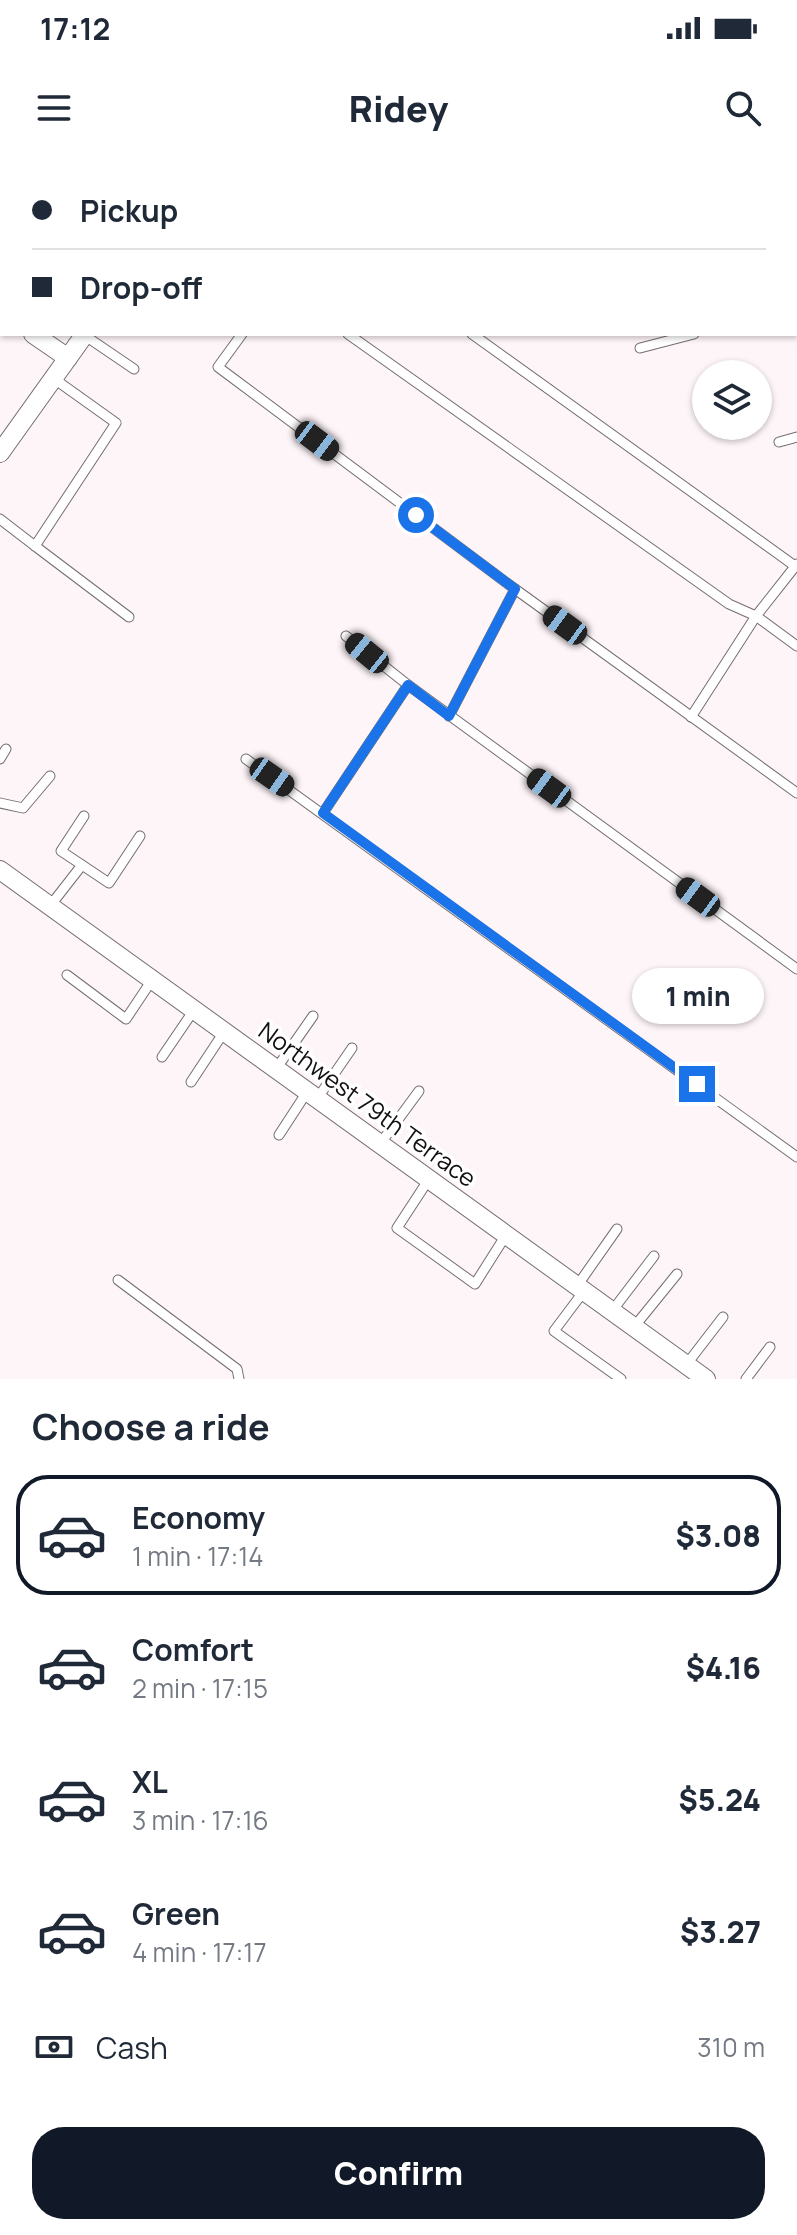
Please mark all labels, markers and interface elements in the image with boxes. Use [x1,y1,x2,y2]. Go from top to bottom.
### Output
text: 17:12 [40,8,110,49]
text: Ridey [349,84,448,133]
icon: menu [32,86,76,130]
icon: search [721,86,765,130]
text: Pickup [80,190,178,231]
text: Drop-off [80,267,202,308]
map controls [692,360,772,440]
button: layers [692,360,772,440]
car [291,417,343,465]
route start [398,497,434,533]
car [539,601,591,649]
car [341,629,393,677]
car [245,753,299,801]
car [523,764,575,812]
car [672,873,724,921]
callout: 1 min [631,968,763,1024]
text: 1 min [665,978,731,1014]
street label: Northwest 79th Terrace [252,1014,483,1194]
route end [679,1066,715,1102]
text: Choose a ride [32,1402,270,1451]
text: Economy [132,1497,265,1538]
icon: car [36,1499,108,1571]
text: $3.08 [676,1515,761,1556]
text: 1 min · 17:14 [132,1538,264,1574]
text: Comfort [132,1629,254,1670]
icon: car [36,1631,108,1703]
text: $4.16 [686,1647,761,1688]
text: 2 min · 17:15 [132,1670,268,1706]
text: XL [132,1761,168,1802]
icon: car [36,1763,108,1835]
text: $5.24 [679,1779,761,1820]
text: 3 min · 17:16 [132,1802,269,1838]
text: Green [132,1893,220,1934]
icon: car [36,1895,108,1967]
text: $3.27 [680,1911,761,1952]
text: 4 min · 17:17 [132,1934,267,1970]
icon: cash [32,2025,76,2069]
text: Cash [96,2027,168,2068]
text: 310 m [697,2029,765,2065]
button: Confirm [32,2127,765,2219]

